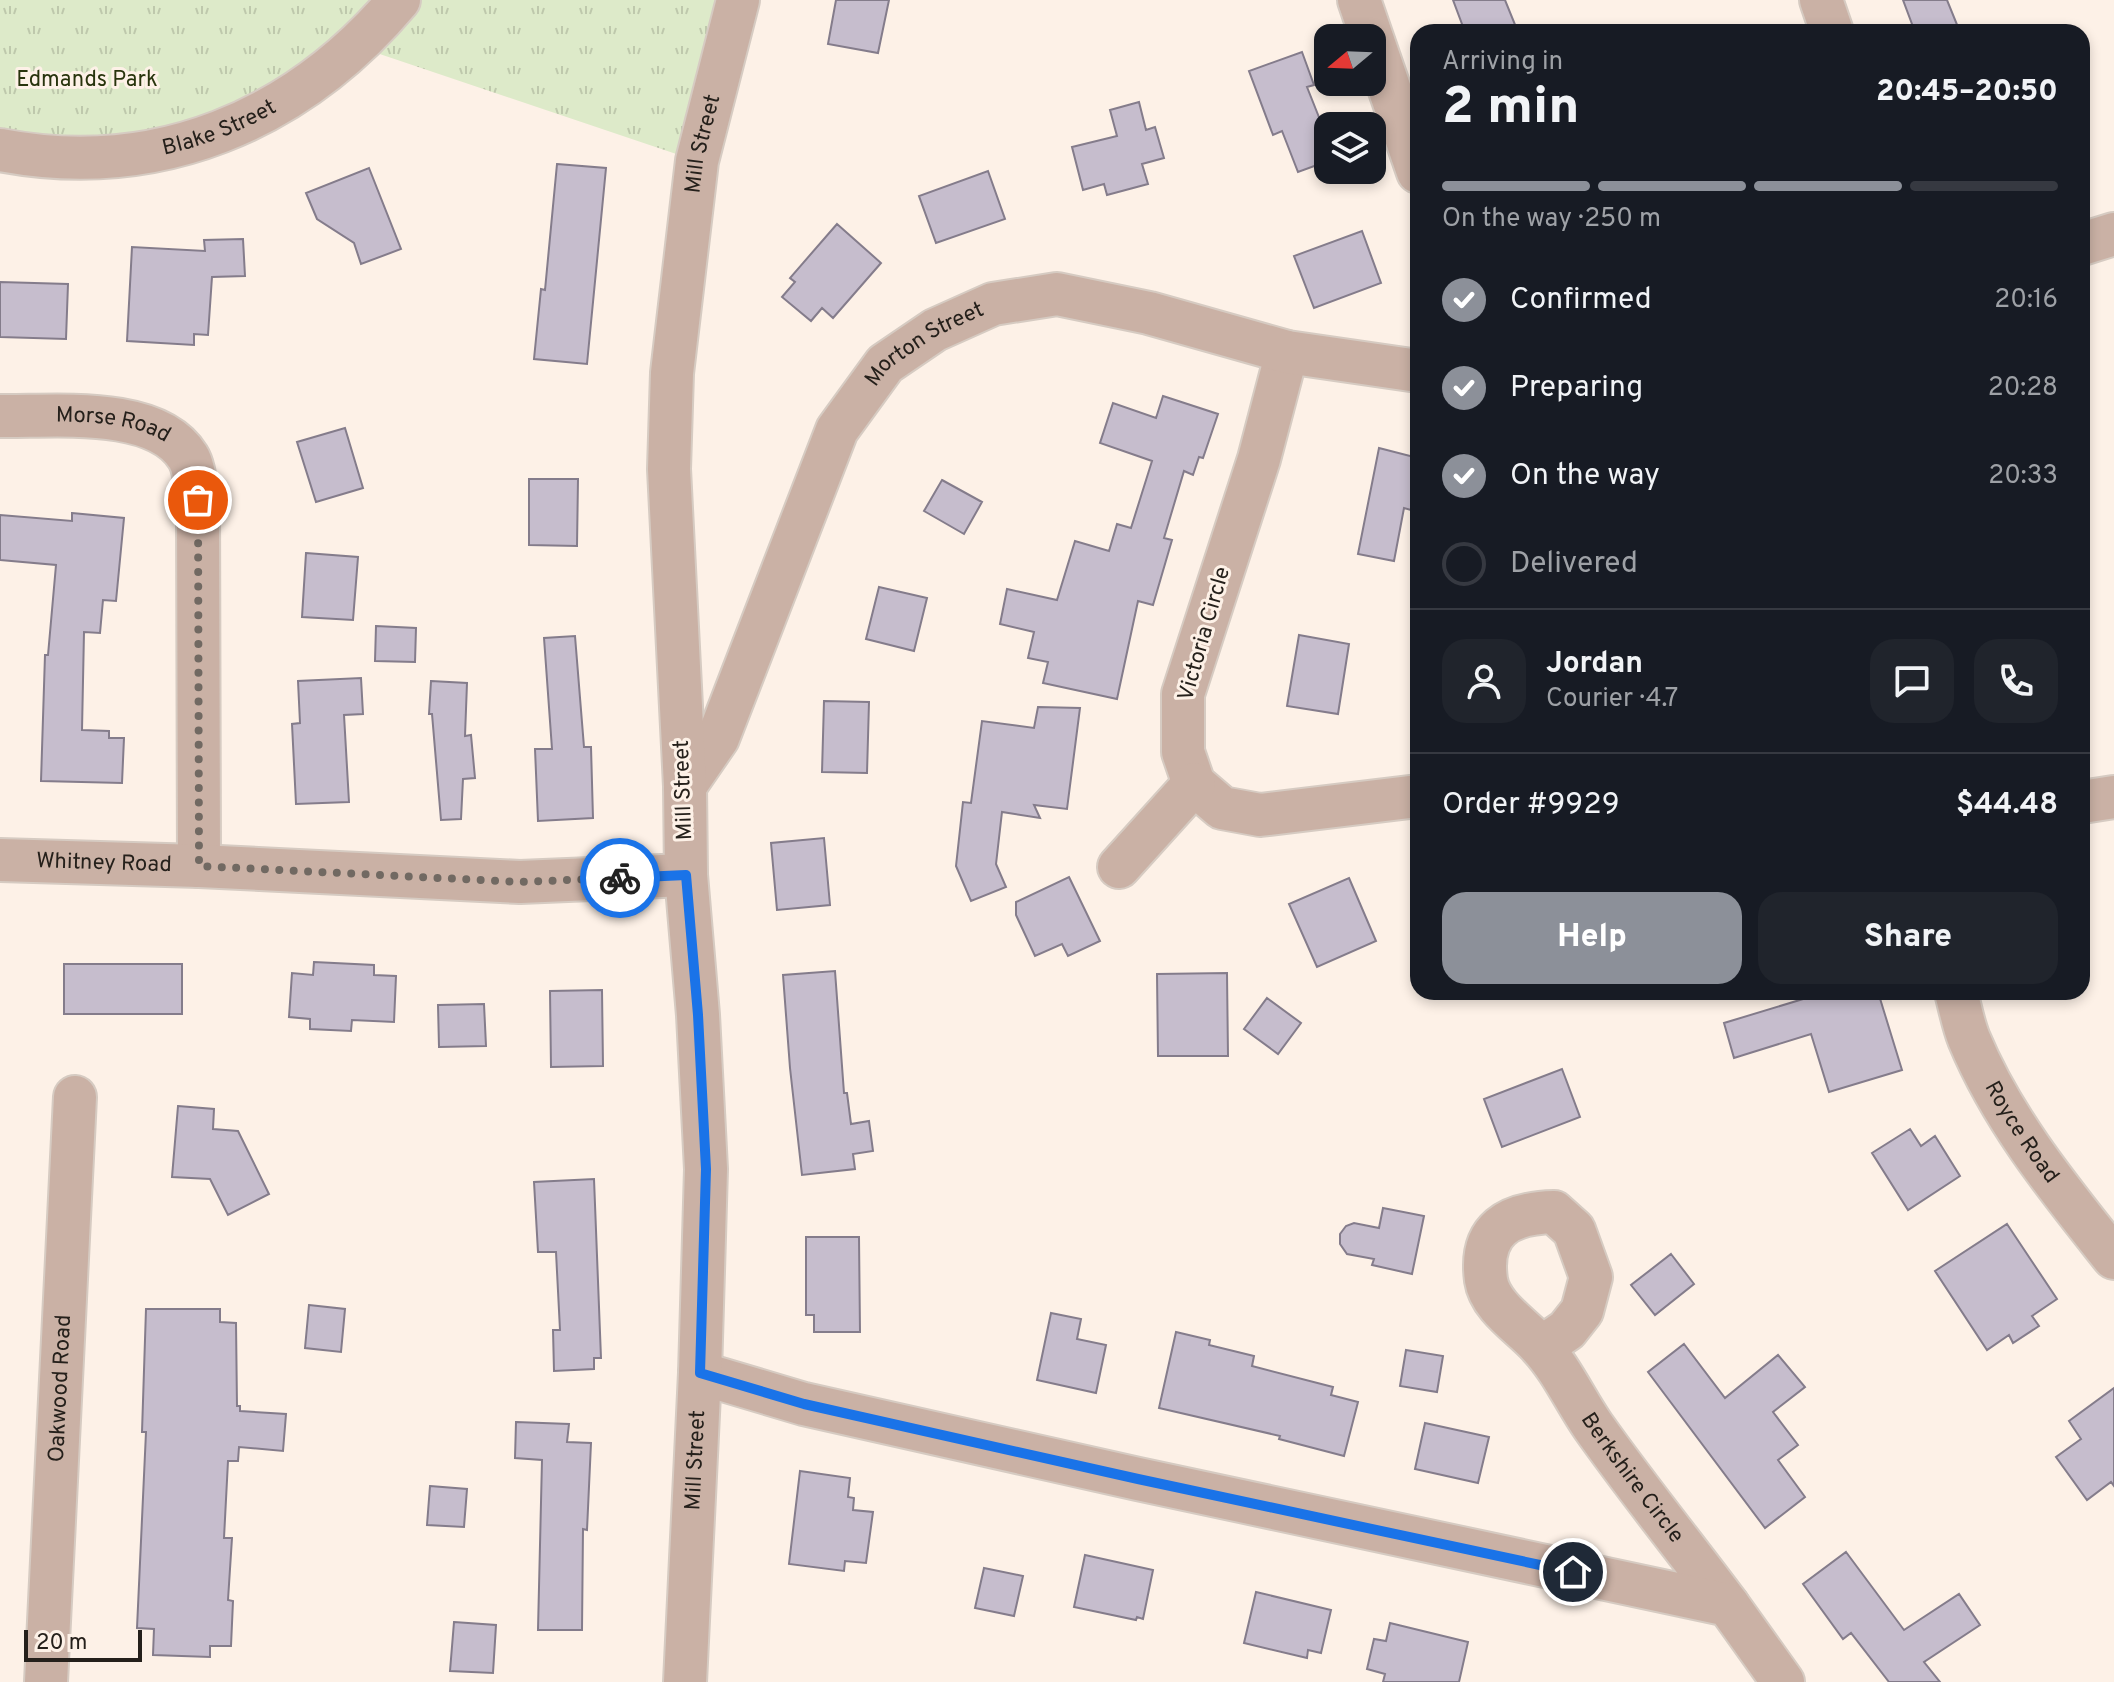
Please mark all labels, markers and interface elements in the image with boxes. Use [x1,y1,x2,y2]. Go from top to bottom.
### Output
north arrow [1314,24,1386,96]
map controls [1314,24,1386,184]
text: Arriving in [1442,46,1563,79]
park label: Edmands Park [16,67,158,94]
text: 20:45–20:50 [1876,74,2058,111]
text: 2 min [1442,76,1580,142]
street label: Mill Street [680,92,727,195]
street label: Blake Street [160,94,281,162]
button: layers [1314,112,1386,184]
text: On the way · 250 m [1442,203,1661,236]
icon: check [1442,278,1486,322]
text: Confirmed [1510,282,1652,319]
text: 20:16 [1994,284,2058,317]
street label: Morton Street [860,296,988,392]
icon: check [1442,366,1486,410]
text: Preparing [1510,370,1643,407]
text: 20:28 [1988,372,2058,405]
street label: Morse Road [56,402,175,449]
icon: check [1442,454,1486,498]
text: On the way [1510,458,1660,495]
text: 20:33 [1988,460,2058,493]
pin [164,466,232,534]
icon: bag [176,478,220,522]
text: Delivered [1510,546,1638,583]
street label: Victoria Circle [1173,564,1237,704]
button: person [1442,639,1526,723]
button: chat [1870,639,1954,723]
button: phone [1974,639,2058,723]
text: Jordan [1546,646,1643,683]
text: Courier · 4.7 [1546,683,1678,716]
street label: Mill Street [669,739,699,841]
text: Order #9929 [1442,787,1620,824]
text: $44.48 [1956,787,2058,824]
courier [580,838,660,918]
street label: Whitney Road [36,848,172,879]
icon: bike [598,856,642,900]
button: Help [1442,892,1742,984]
button: Share [1758,892,2058,984]
street label: Royce Road [1978,1076,2065,1189]
street label: Oakwood Road [43,1314,78,1463]
street label: Berkshire Circle [1574,1408,1690,1549]
street label: Mill Street [680,1409,712,1511]
pin [1539,1538,1607,1606]
icon: home [1551,1550,1595,1594]
scale bar [24,1626,142,1662]
text: 20 m [36,1630,87,1657]

